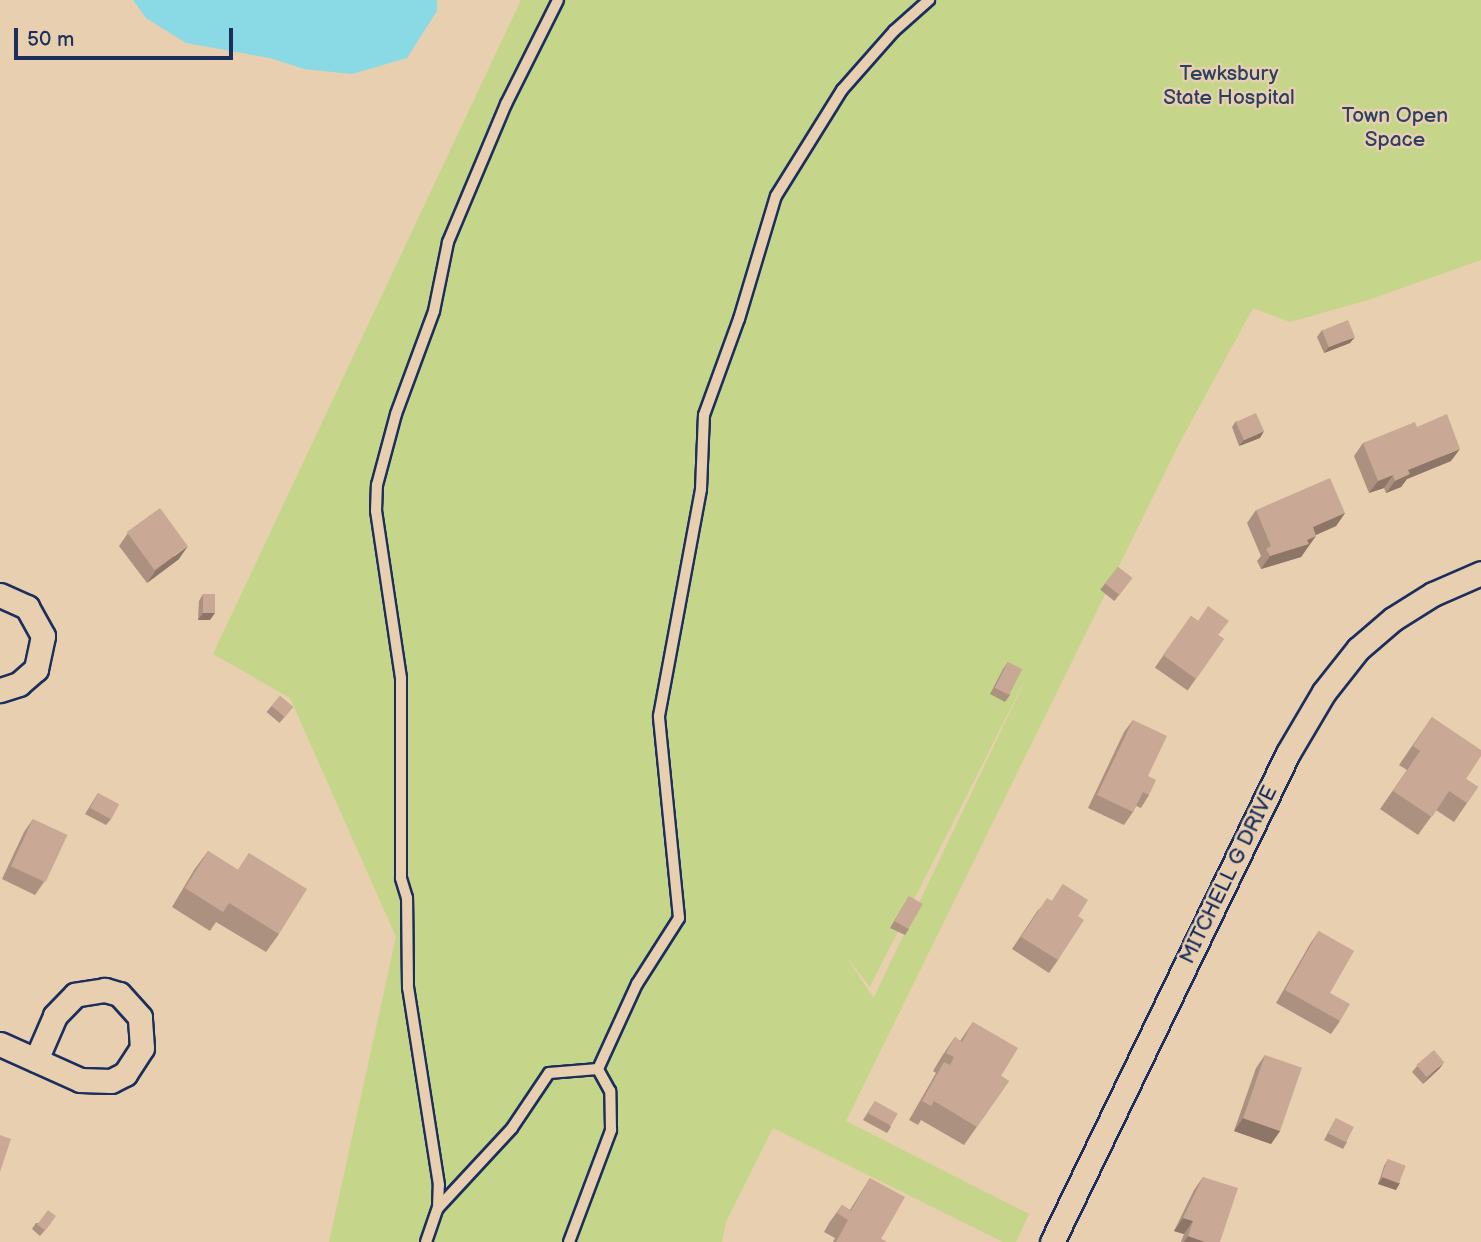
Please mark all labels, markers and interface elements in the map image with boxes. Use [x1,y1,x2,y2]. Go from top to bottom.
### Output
scale bar [18,14,236,58]
text: 50 m [27,27,74,52]
park label: Tewksbury State Hospital [1163,61,1295,111]
park label: Town Open Space [1342,103,1448,153]
street label: MITCHELL G DRIVE [1175,782,1283,968]

